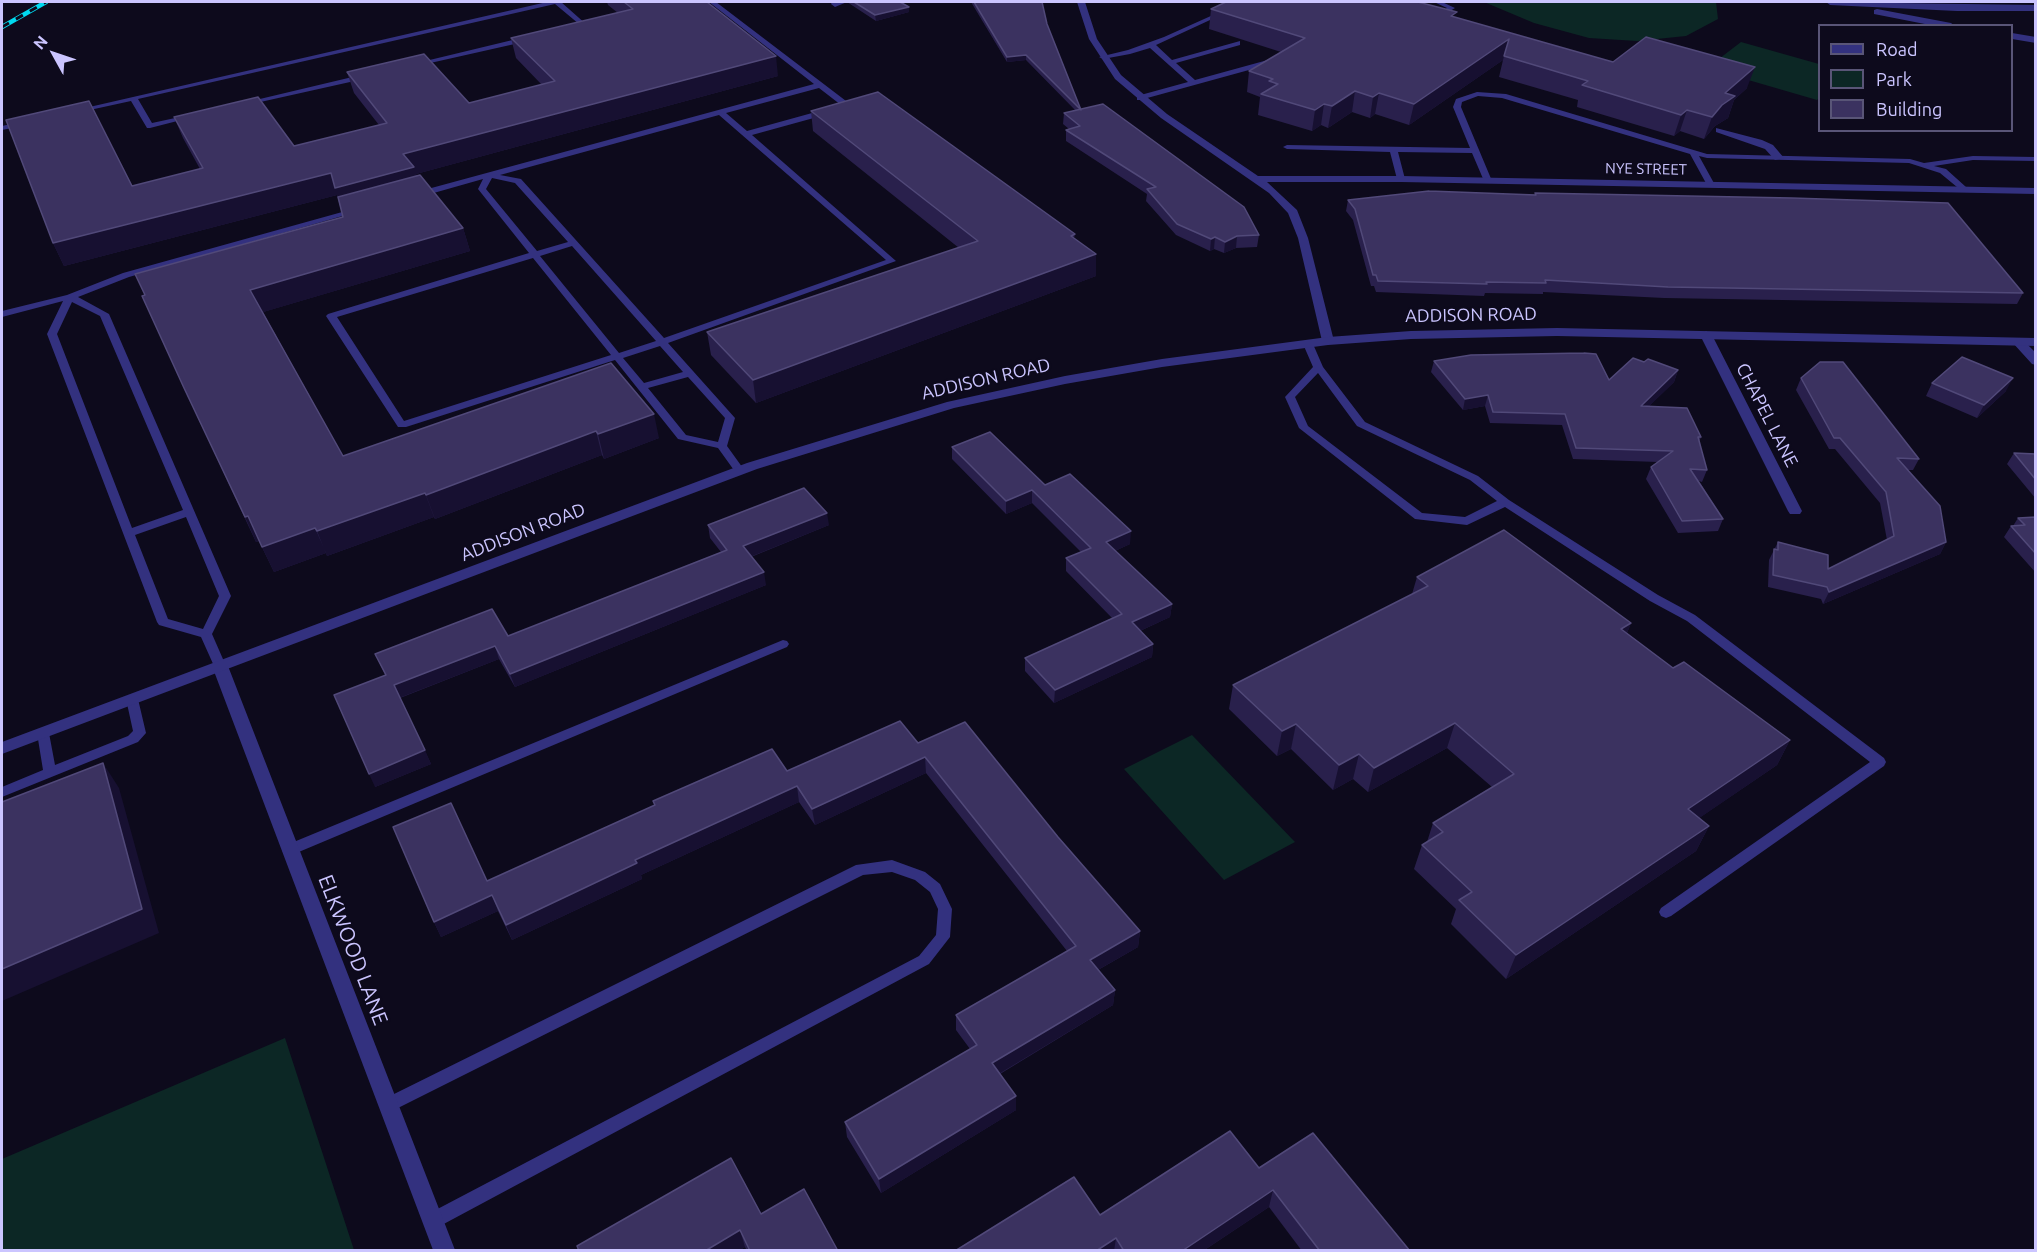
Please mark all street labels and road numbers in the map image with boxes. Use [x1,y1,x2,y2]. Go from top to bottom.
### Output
street label: NYE STREET [1605,159,1687,179]
street label: ADDISON ROAD [1405,303,1537,327]
street label: ADDISON ROAD [920,354,1052,404]
street label: CHAPEL LANE [1732,359,1802,471]
street label: ADDISON ROAD [458,498,588,566]
street label: ELKWOOD LANE [313,871,393,1029]

